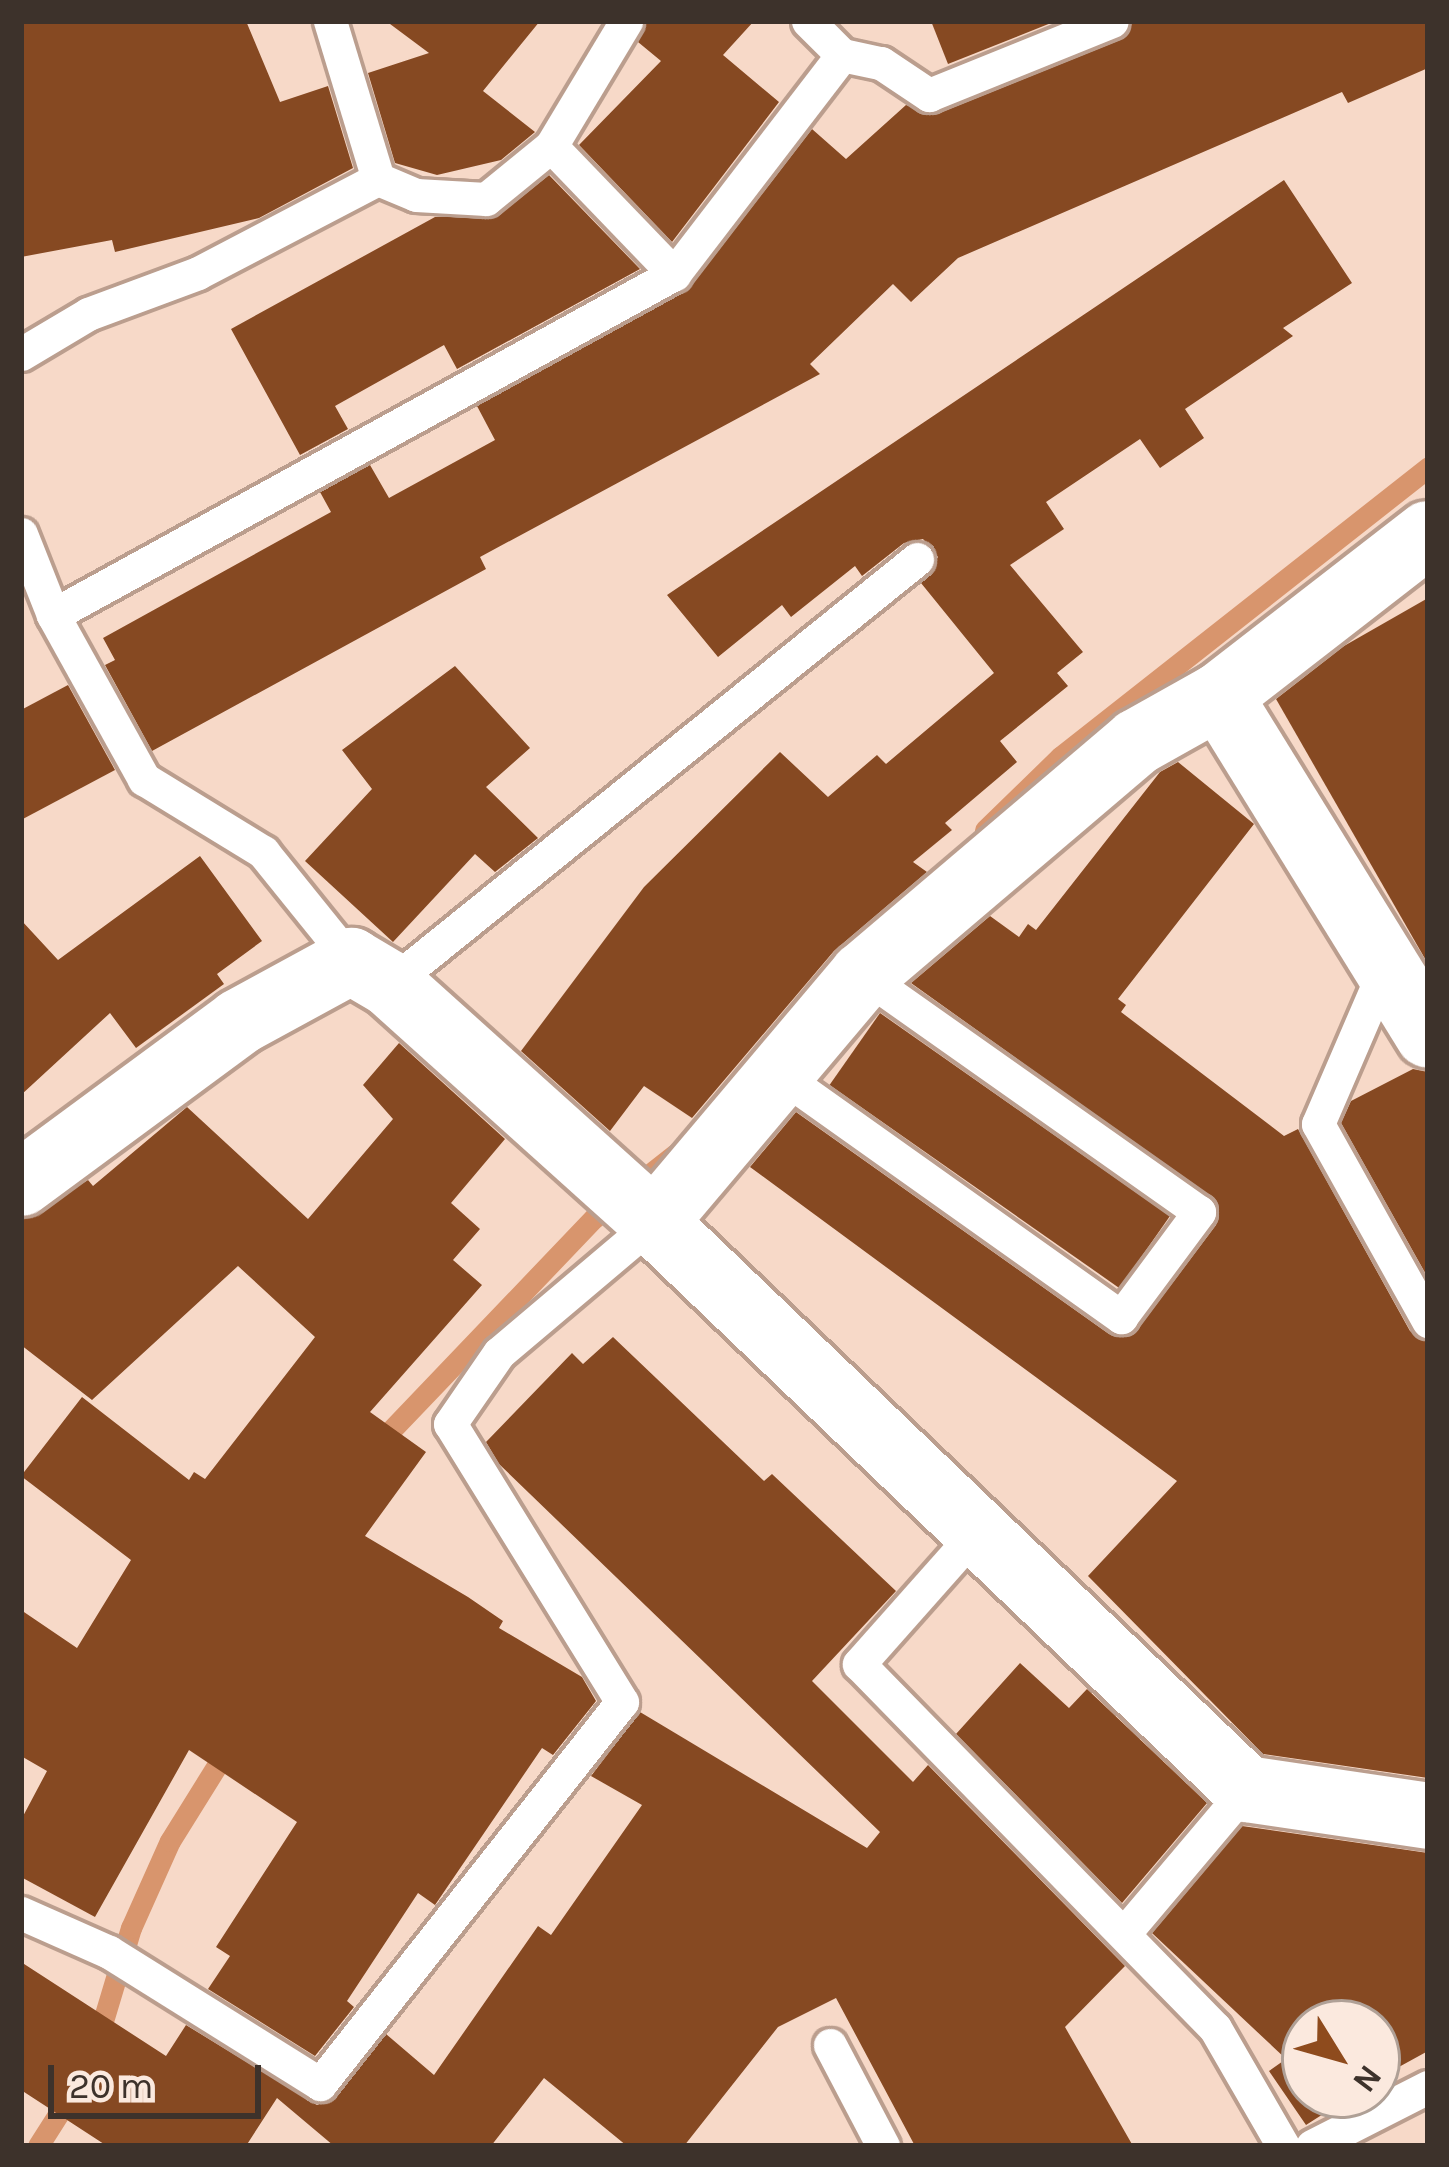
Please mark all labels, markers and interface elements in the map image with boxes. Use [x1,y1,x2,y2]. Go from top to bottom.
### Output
north arrow [1281,1999,1401,2119]
scale bar [54,2041,267,2115]
text: N [1345,2058,1390,2100]
text: 20 m [69,2065,153,2107]

